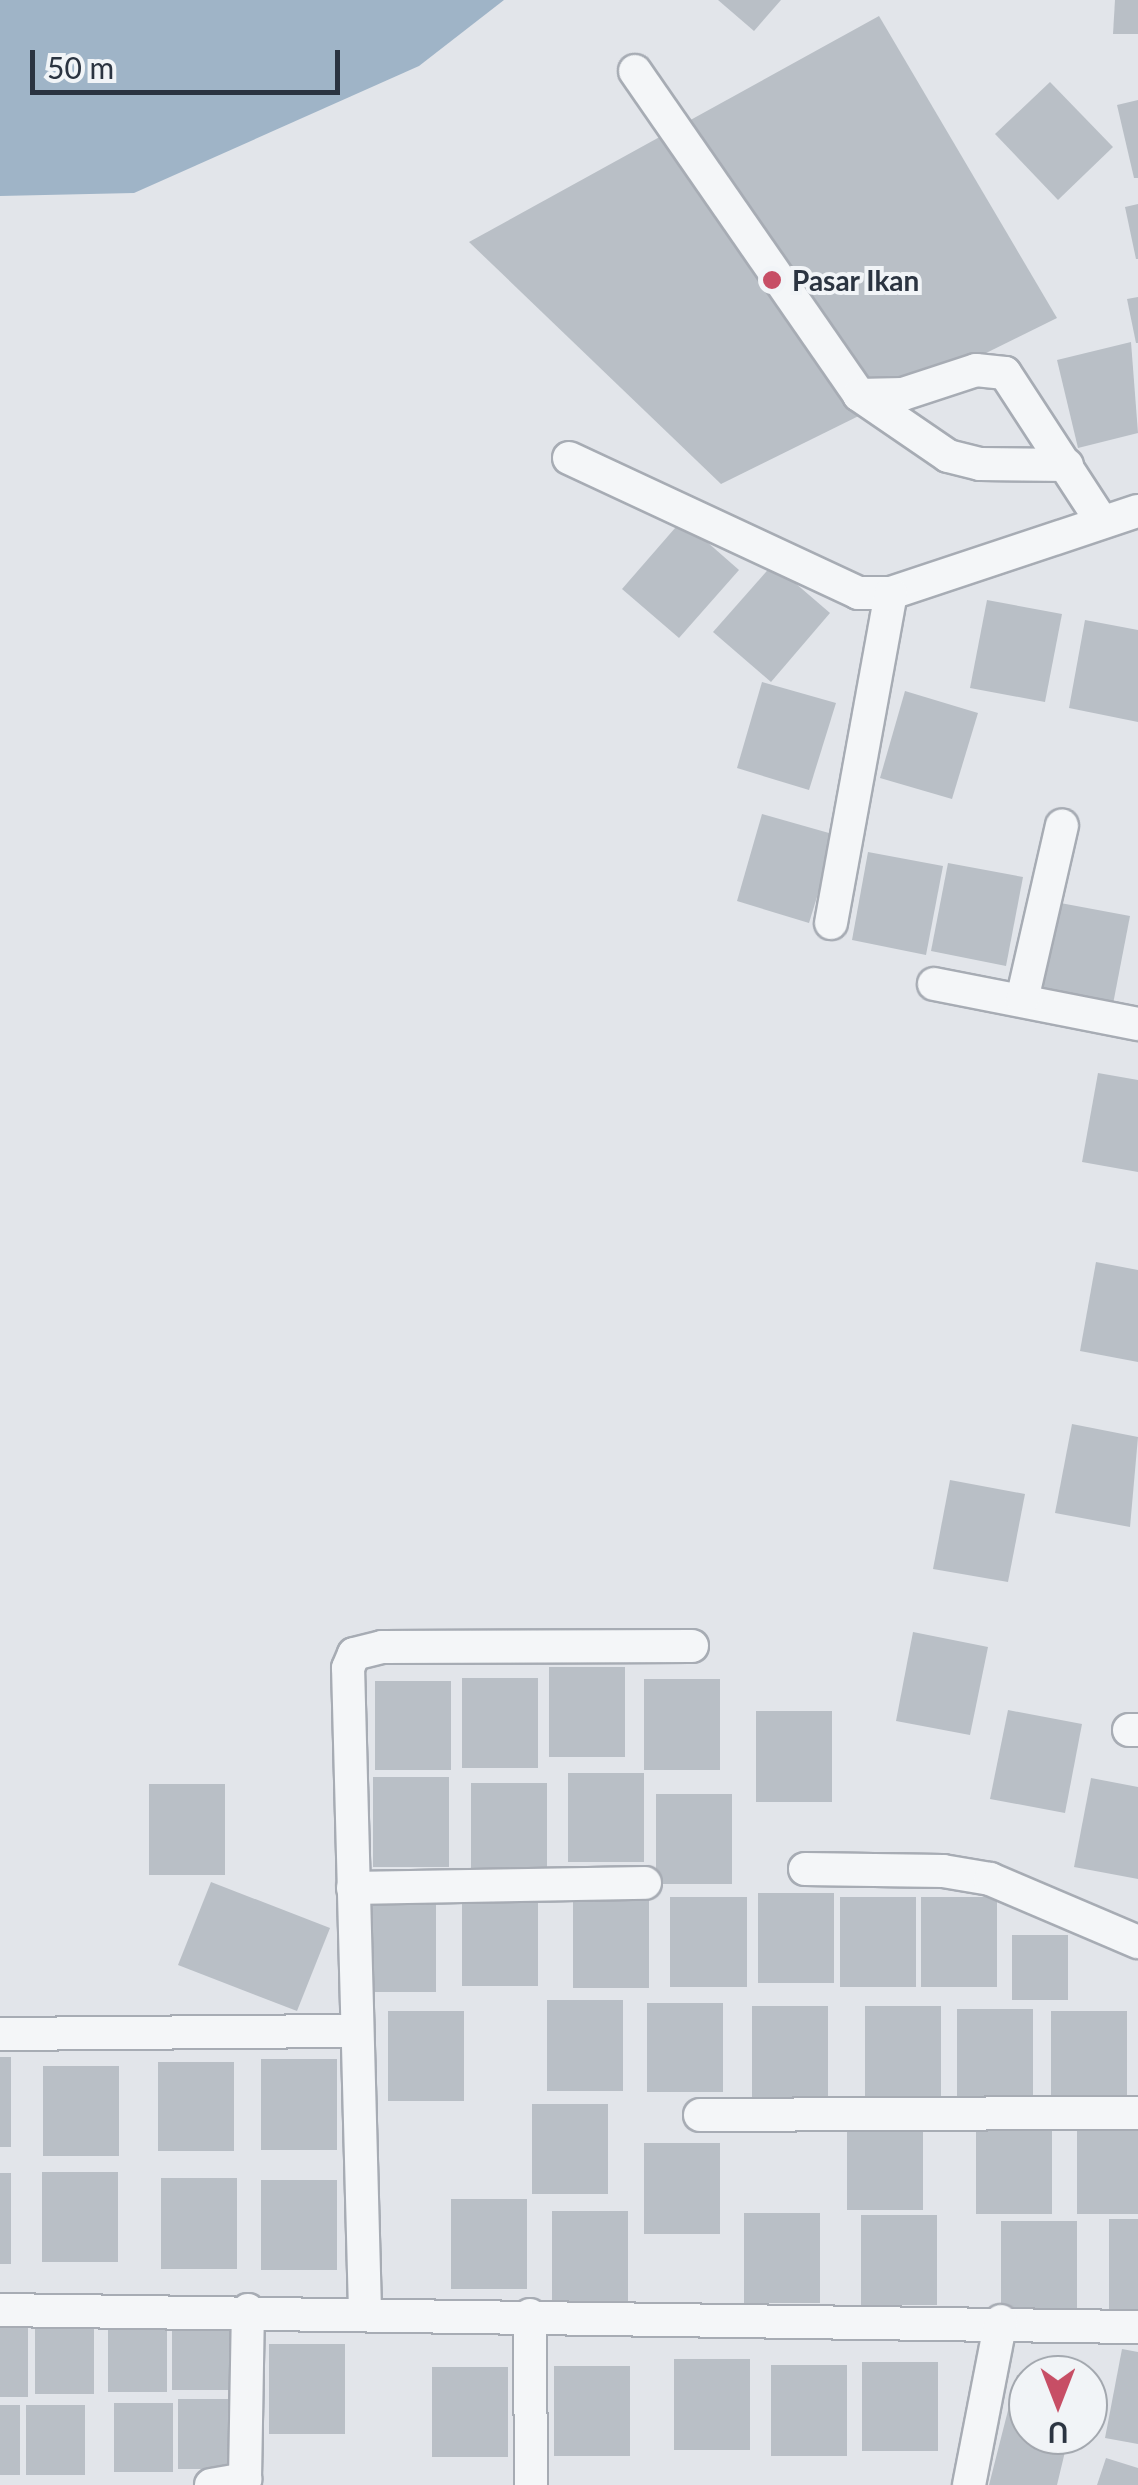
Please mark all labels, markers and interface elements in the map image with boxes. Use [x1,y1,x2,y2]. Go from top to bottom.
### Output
scale bar [35,30,345,92]
text: 50 m [47,49,114,85]
place label: Pasar Ikan [792,263,920,297]
marker: Pasar Ikan [761,269,783,291]
north arrow [1008,2355,1108,2455]
text: U [1048,2416,1068,2450]

